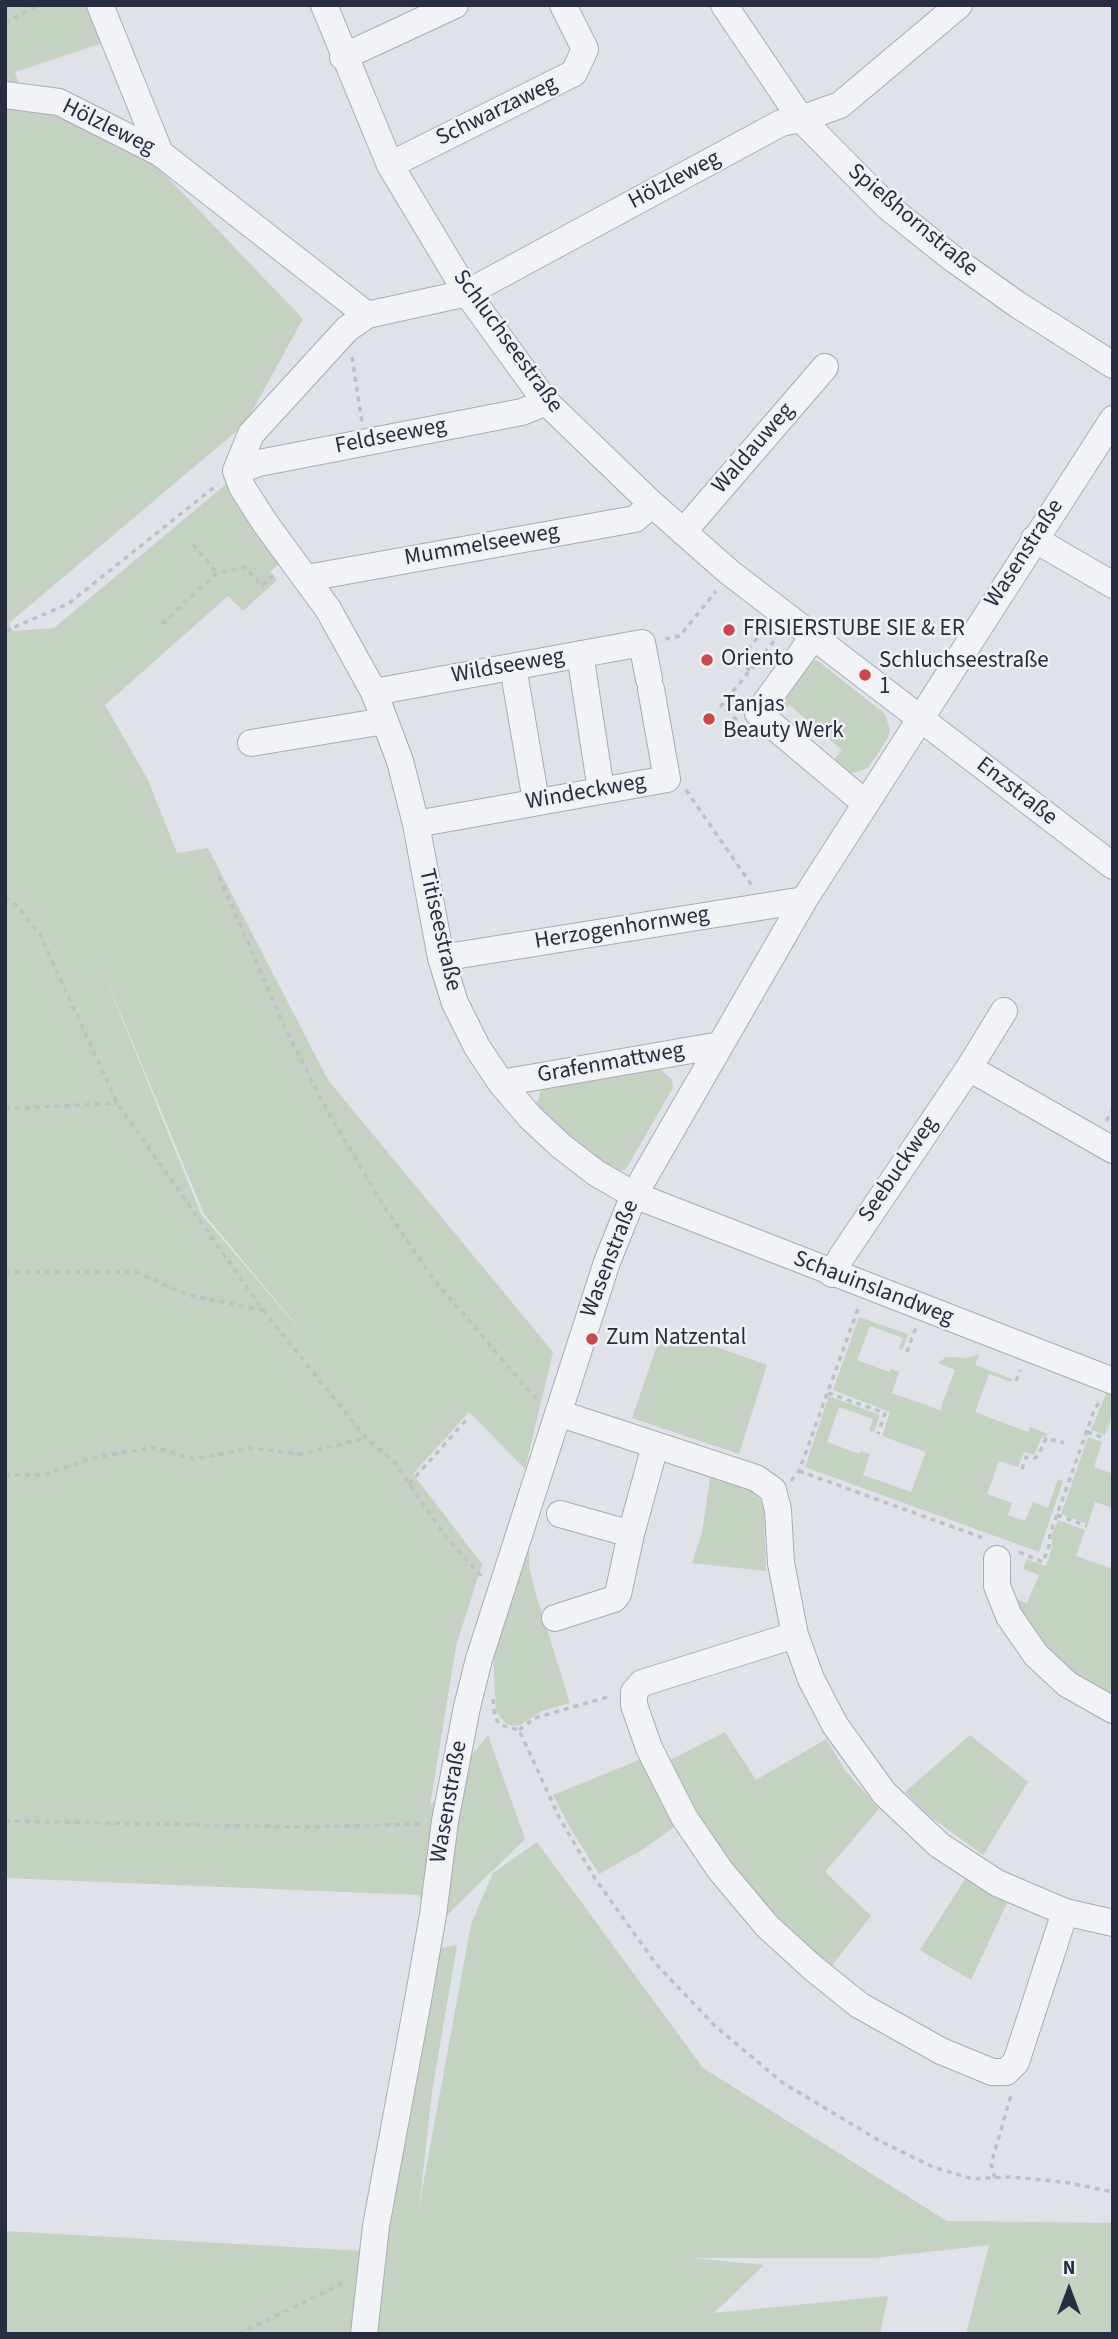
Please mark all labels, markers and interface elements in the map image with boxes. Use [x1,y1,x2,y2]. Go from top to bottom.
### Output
street label: Schwarzaweg [432,71,562,153]
street label: Hölzleweg [57,94,159,162]
street label: Hölzleweg [624,145,726,217]
street label: Spießhornstraße [841,159,983,283]
street label: Schluchseestraße [446,265,568,419]
street label: Waldauweg [707,398,801,500]
street label: Feldseeweg [333,413,449,461]
street label: Wasenstraße [980,495,1070,613]
street label: Mummelseeweg [403,519,561,573]
place label: FRISIERSTUBE SIE & ER [743,616,965,644]
marker: FRISIERSTUBE SIE & ER [721,622,737,638]
street label: Wildseeweg [449,643,567,691]
place label: Oriento [721,646,794,674]
place label: Schluchseestraße 1 [879,648,1049,702]
marker: Oriento [699,652,715,668]
marker: Schluchseestraße 1 [857,667,873,683]
place label: Tanjas Beauty Werk [723,692,844,746]
marker: Tanjas Beauty Werk [701,711,717,727]
street label: Enzstraße [970,752,1062,832]
street label: Windeckweg [524,769,648,817]
street label: Titiseestraße [412,866,466,994]
street label: Herzogenhornweg [533,902,711,956]
street label: Grafenmattweg [536,1038,686,1090]
street label: Seebuckweg [854,1112,944,1228]
street label: Wasenstraße [576,1196,646,1322]
street label: Schauinslandweg [789,1246,957,1332]
place label: Zum Natzental [606,1325,746,1353]
marker: Zum Natzental [584,1331,600,1347]
street label: Wasenstraße [426,1739,474,1865]
north arrow [1034,2255,1104,2325]
text: N [1063,2255,1075,2282]

